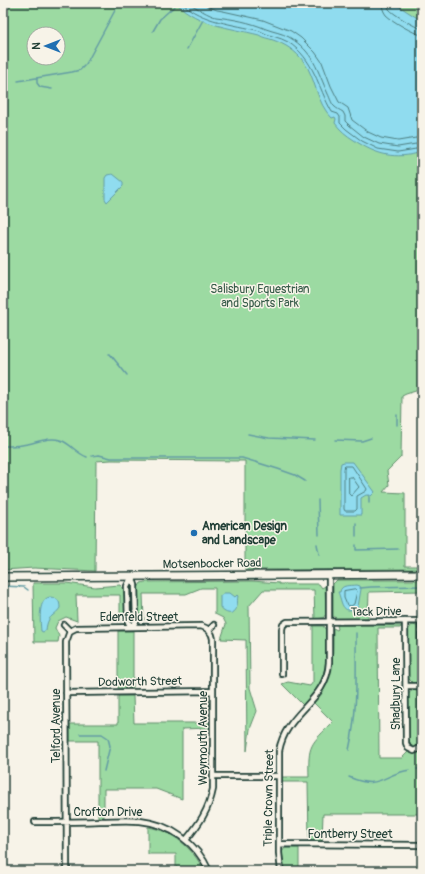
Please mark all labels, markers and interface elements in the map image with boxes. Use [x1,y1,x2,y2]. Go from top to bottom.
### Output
north arrow [26,26,66,66]
text: N [30,42,43,50]
park label: Salisbury Equestrian and Sports Park [210,282,310,311]
place label: American Design and Landscape [202,519,287,548]
marker: American Design and Landscape [189,528,199,538]
street label: Motsenbocker Road [162,556,262,572]
street label: Tack Drive [350,604,402,620]
street label: Edenfeld Street [100,610,178,625]
street label: Shadbury Lane [389,658,404,730]
street label: Dodworth Street [98,674,182,690]
street label: Telford Avenue [49,689,64,763]
street label: Weymouth Avenue [196,691,211,785]
street label: Triple Crown Street [261,749,277,847]
street label: Crofton Drive [74,805,143,820]
street label: Fontberry Street [307,827,393,842]

